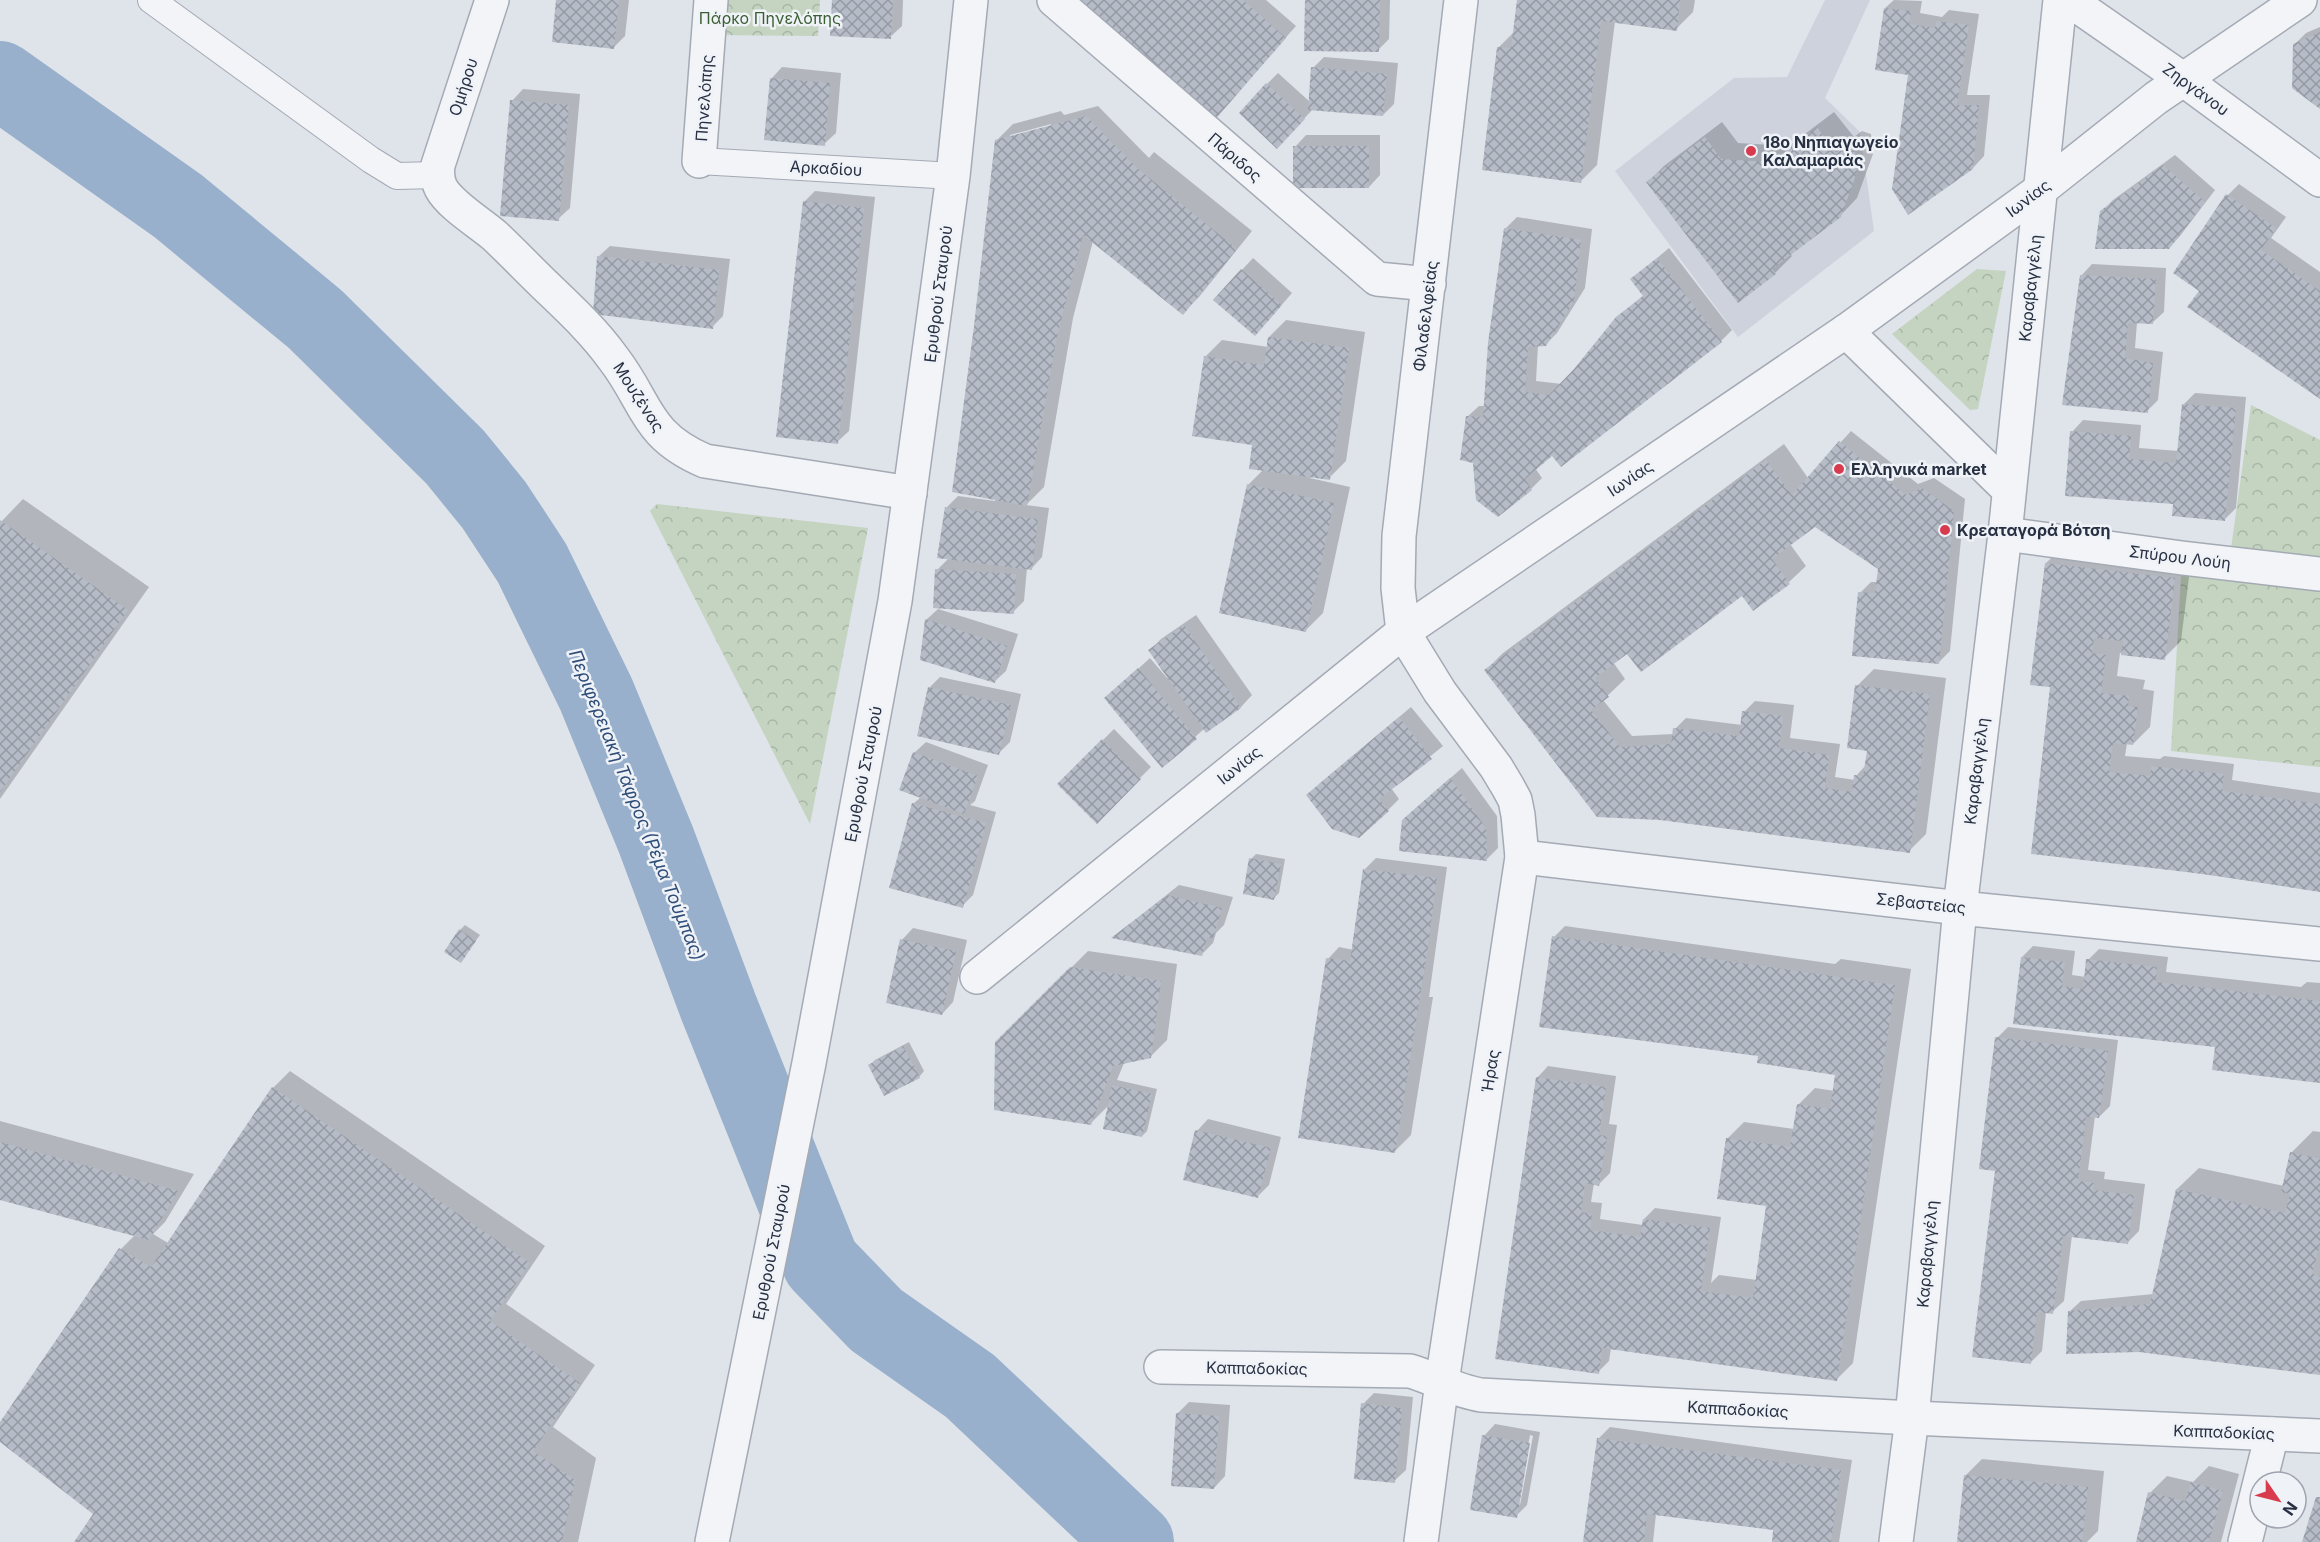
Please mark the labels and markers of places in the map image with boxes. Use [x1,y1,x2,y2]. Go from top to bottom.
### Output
place label: 18ο Νηπιαγωγείο Καλαμαριάς [1763,132,1899,170]
marker: 18ο Νηπιαγωγείο Καλαμαριάς [1744,144,1758,158]
place label: Ελληνικά market [1851,459,1987,479]
marker: Ελληνικά market [1832,462,1846,476]
place label: Κρεαταγορά Βότση [1957,520,2111,540]
marker: Κρεαταγορά Βότση [1938,523,1952,537]

